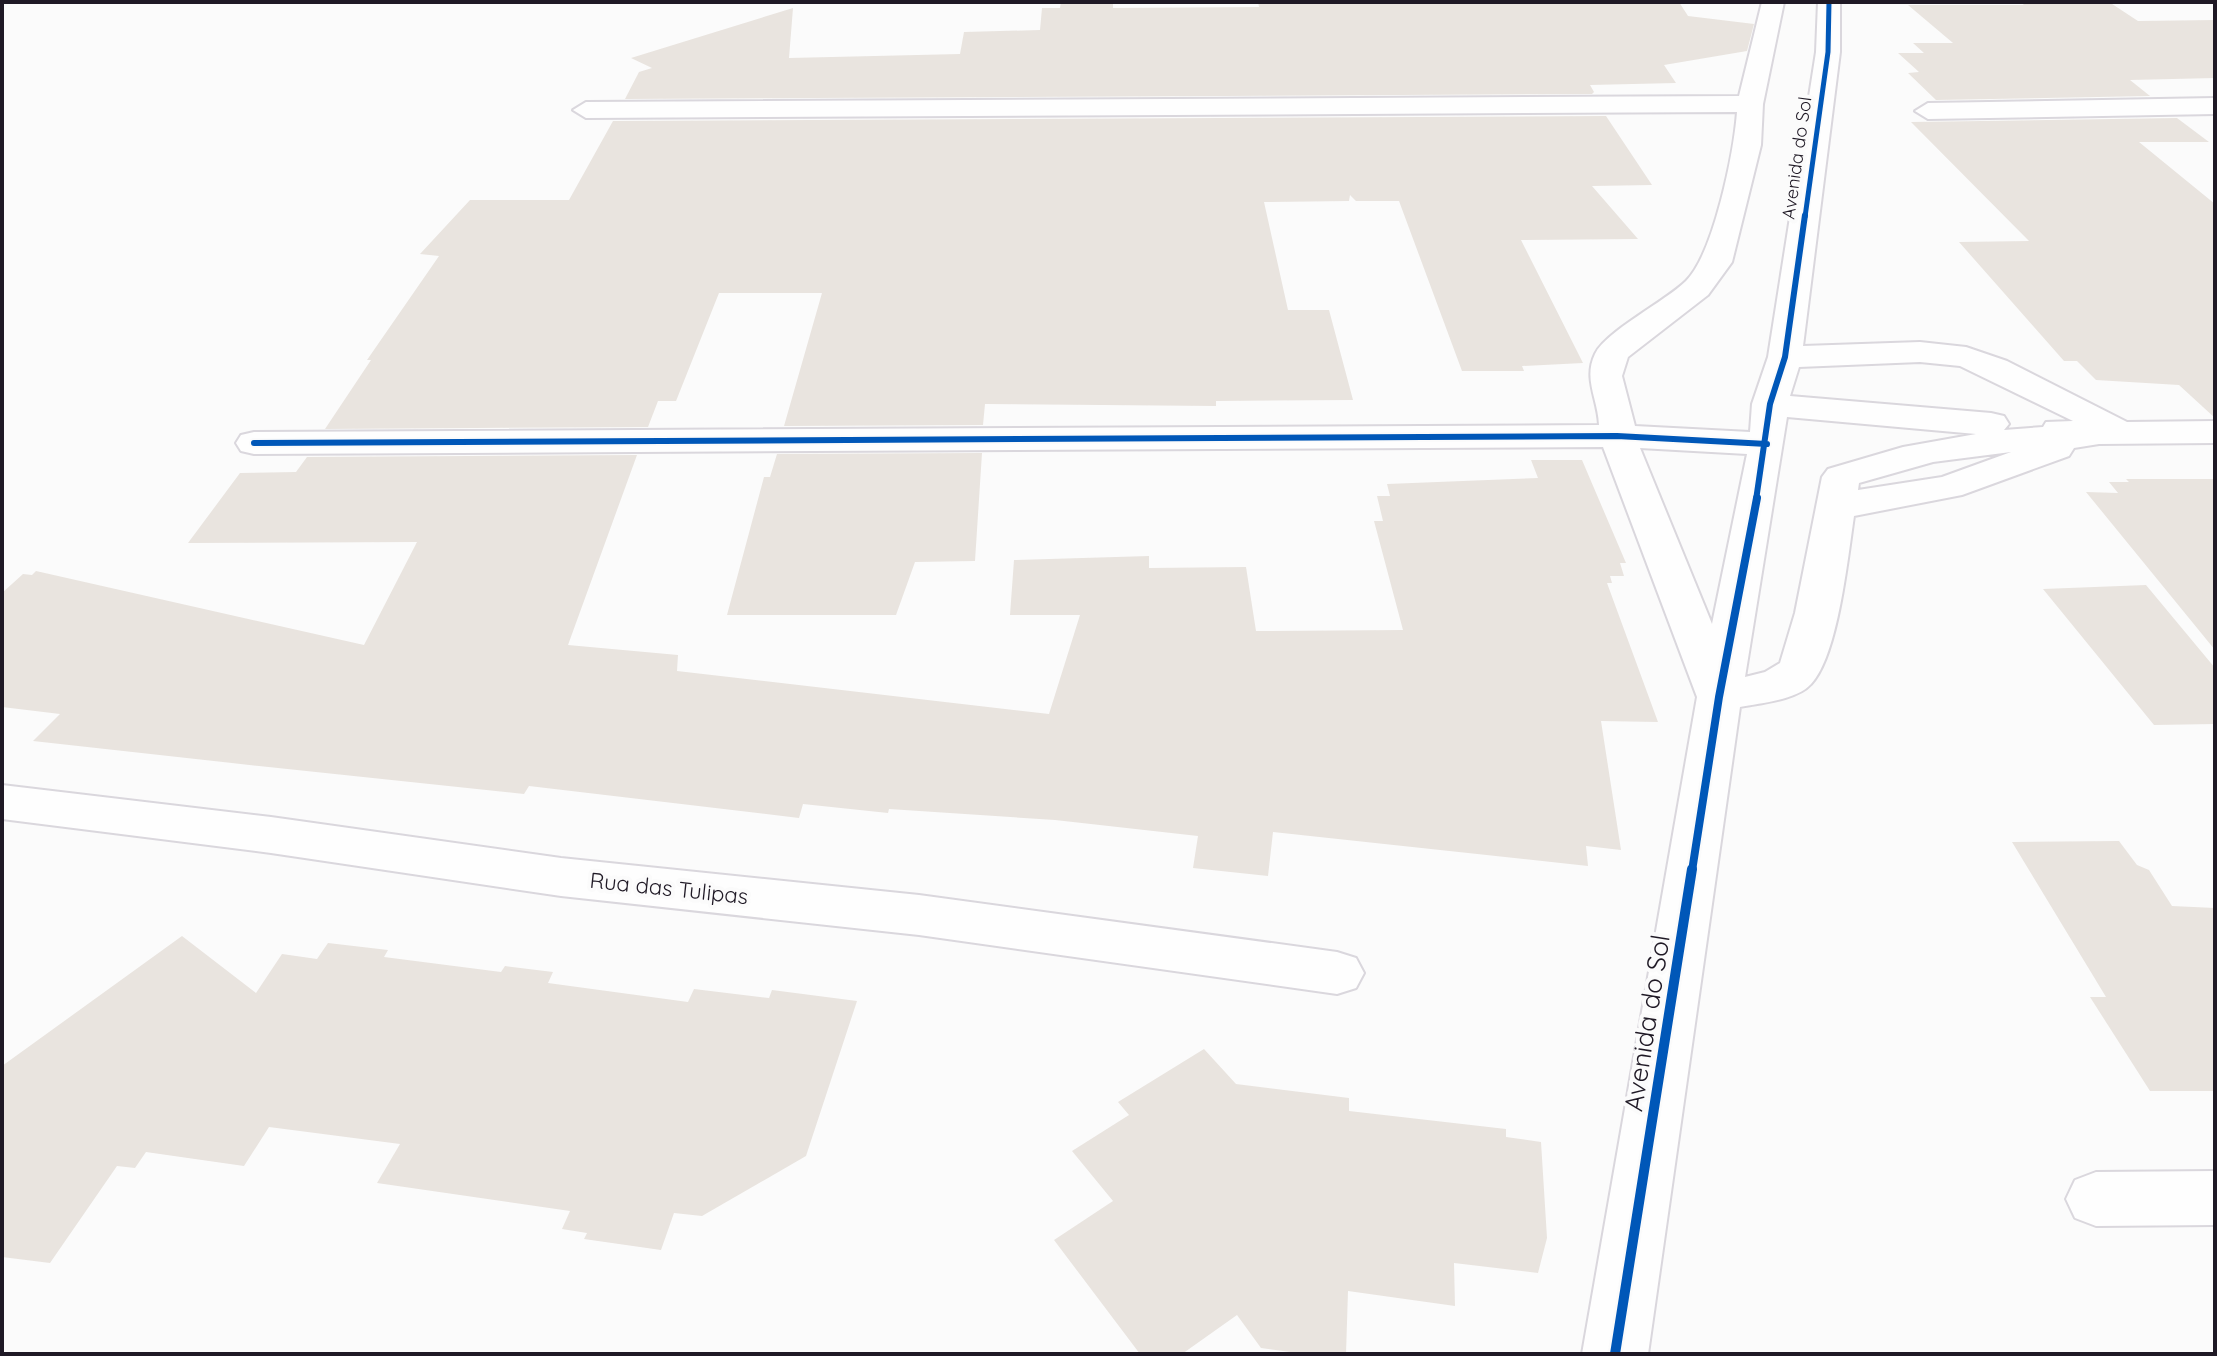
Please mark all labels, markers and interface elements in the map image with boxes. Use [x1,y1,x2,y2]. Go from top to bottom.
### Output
street label: Avenida do Sol [1777,95,1816,221]
street label: Rua das Tulipas [588,866,750,910]
street label: Avenida do Sol [1616,932,1677,1114]

